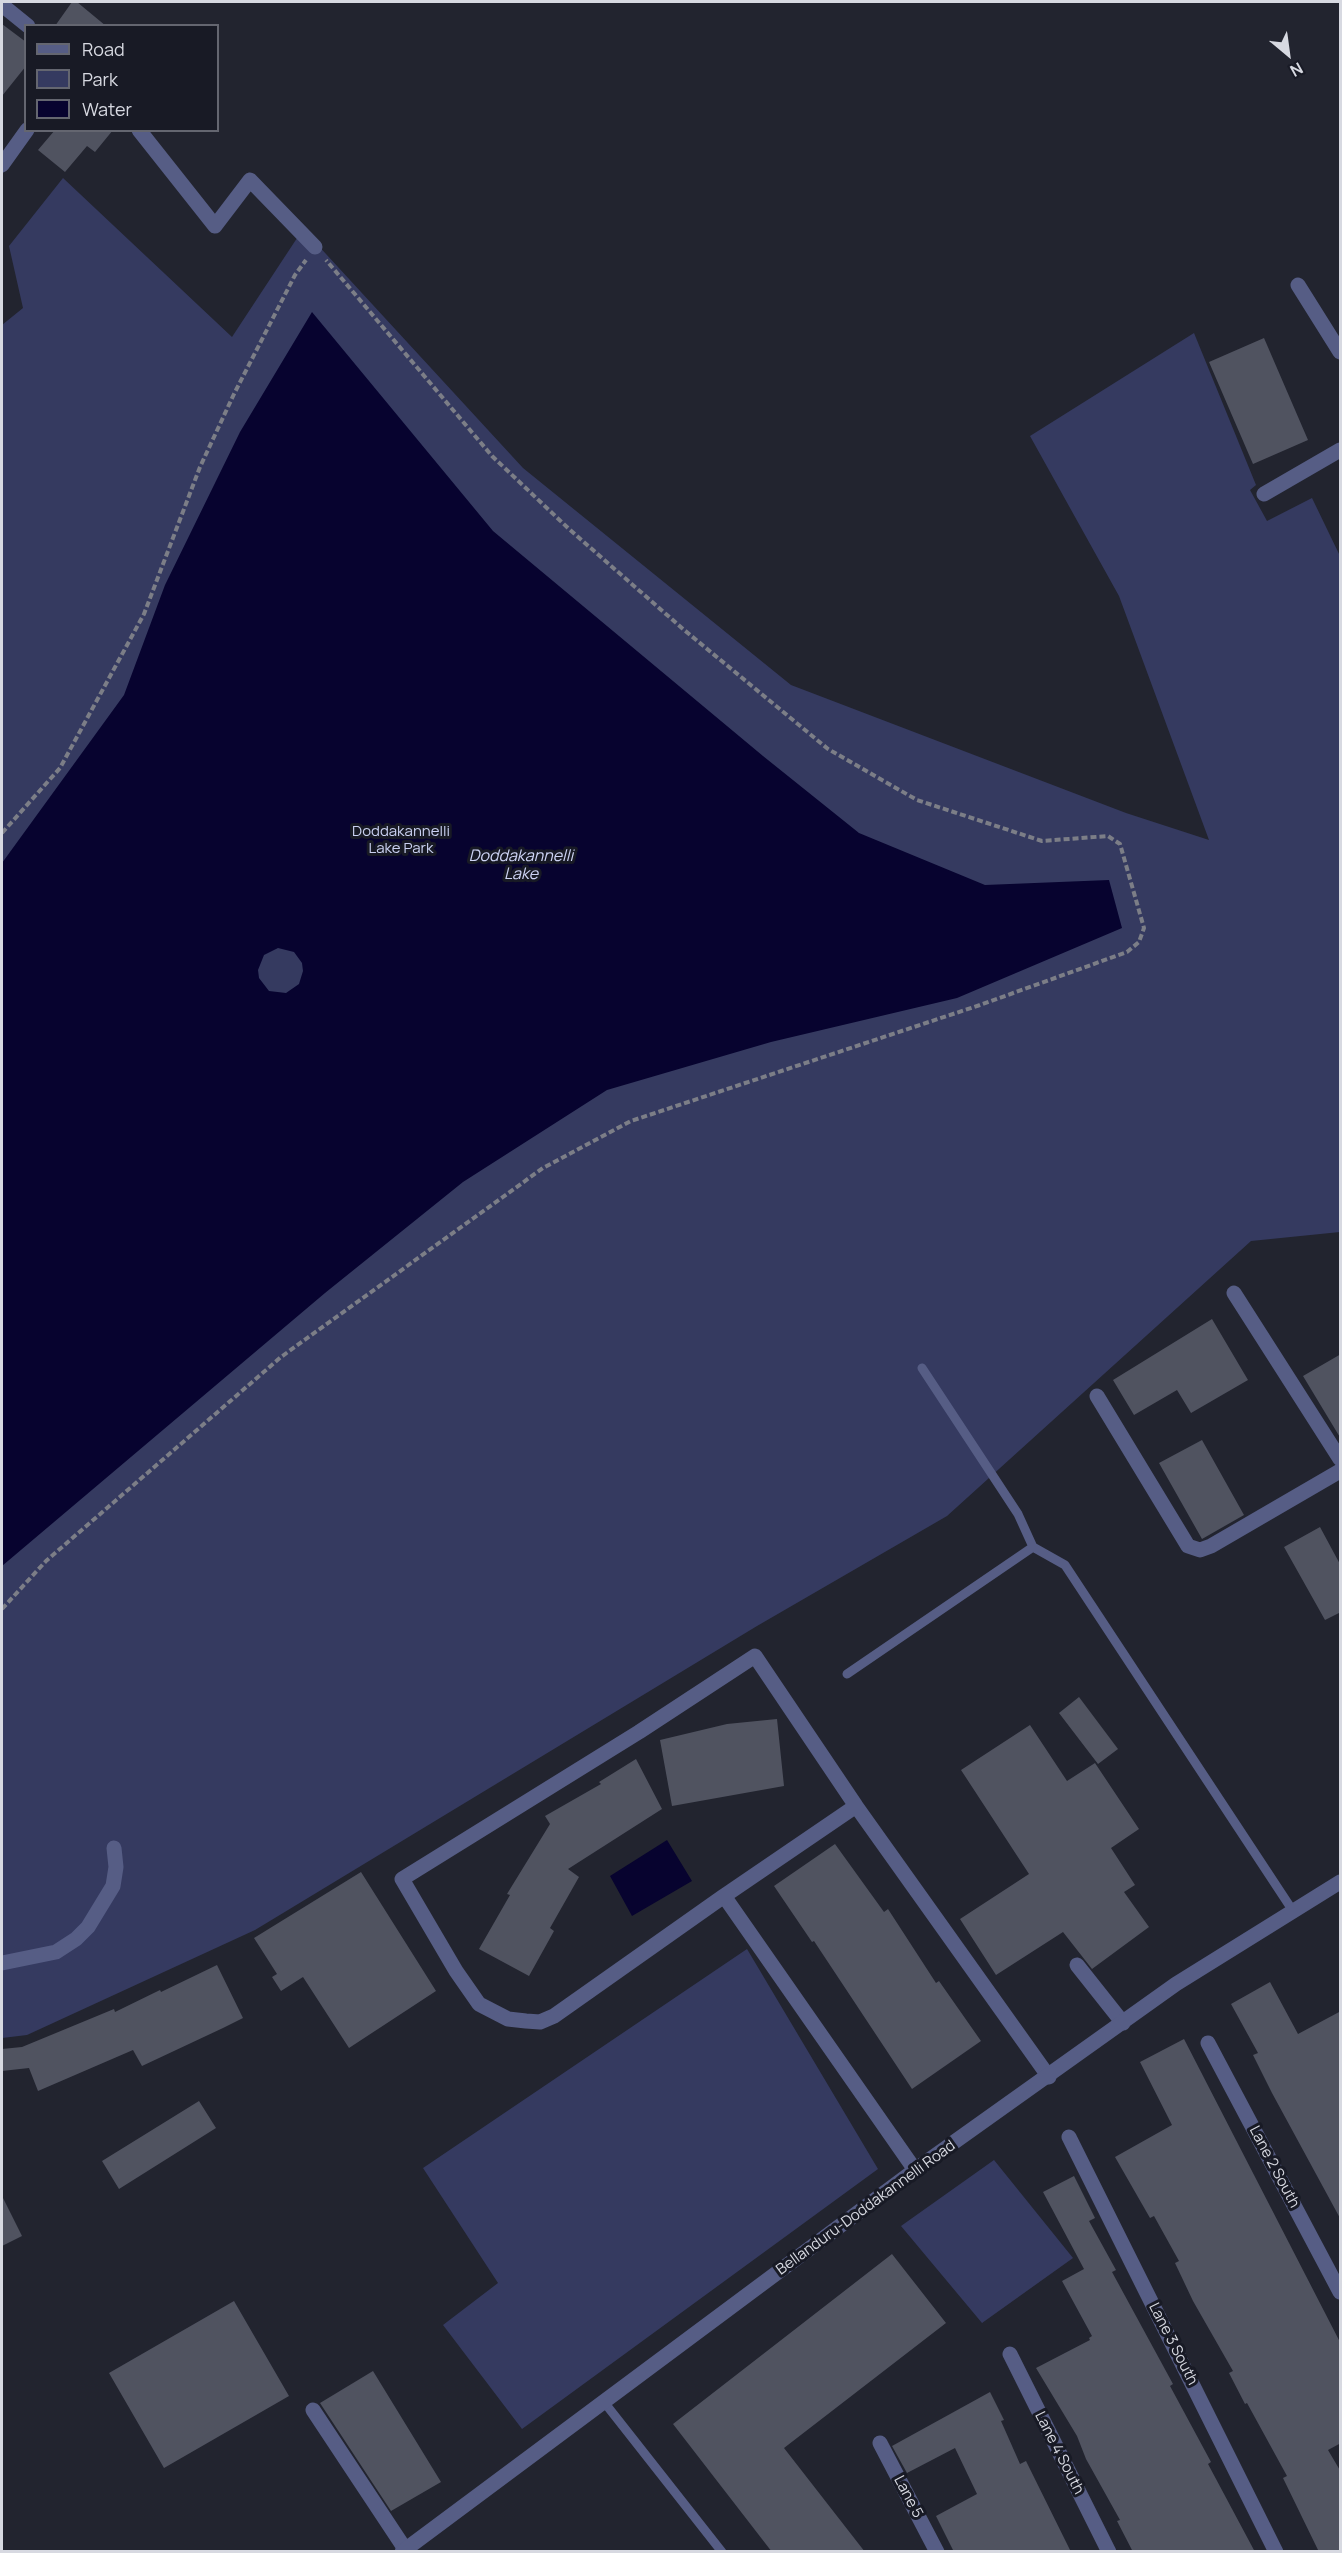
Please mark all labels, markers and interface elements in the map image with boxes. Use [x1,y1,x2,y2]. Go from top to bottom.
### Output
legend [24,24,219,132]
north arrow [1258,24,1318,84]
text: Road [82,37,125,61]
text: N [1286,57,1307,82]
text: Park [82,67,118,91]
text: Water [82,97,132,121]
park label: Doddakannelli Lake Park [352,823,450,858]
water label: Doddakannelli Lake [469,847,573,885]
street label: Lane 2 South [1245,2123,1303,2211]
street label: Bellanduru-Doddakannelli Road [773,2137,959,2279]
street label: Lane 3 South [1145,2300,1201,2388]
street label: Lane 4 South [1030,2409,1088,2497]
street label: Lane 5 [889,2473,927,2521]

